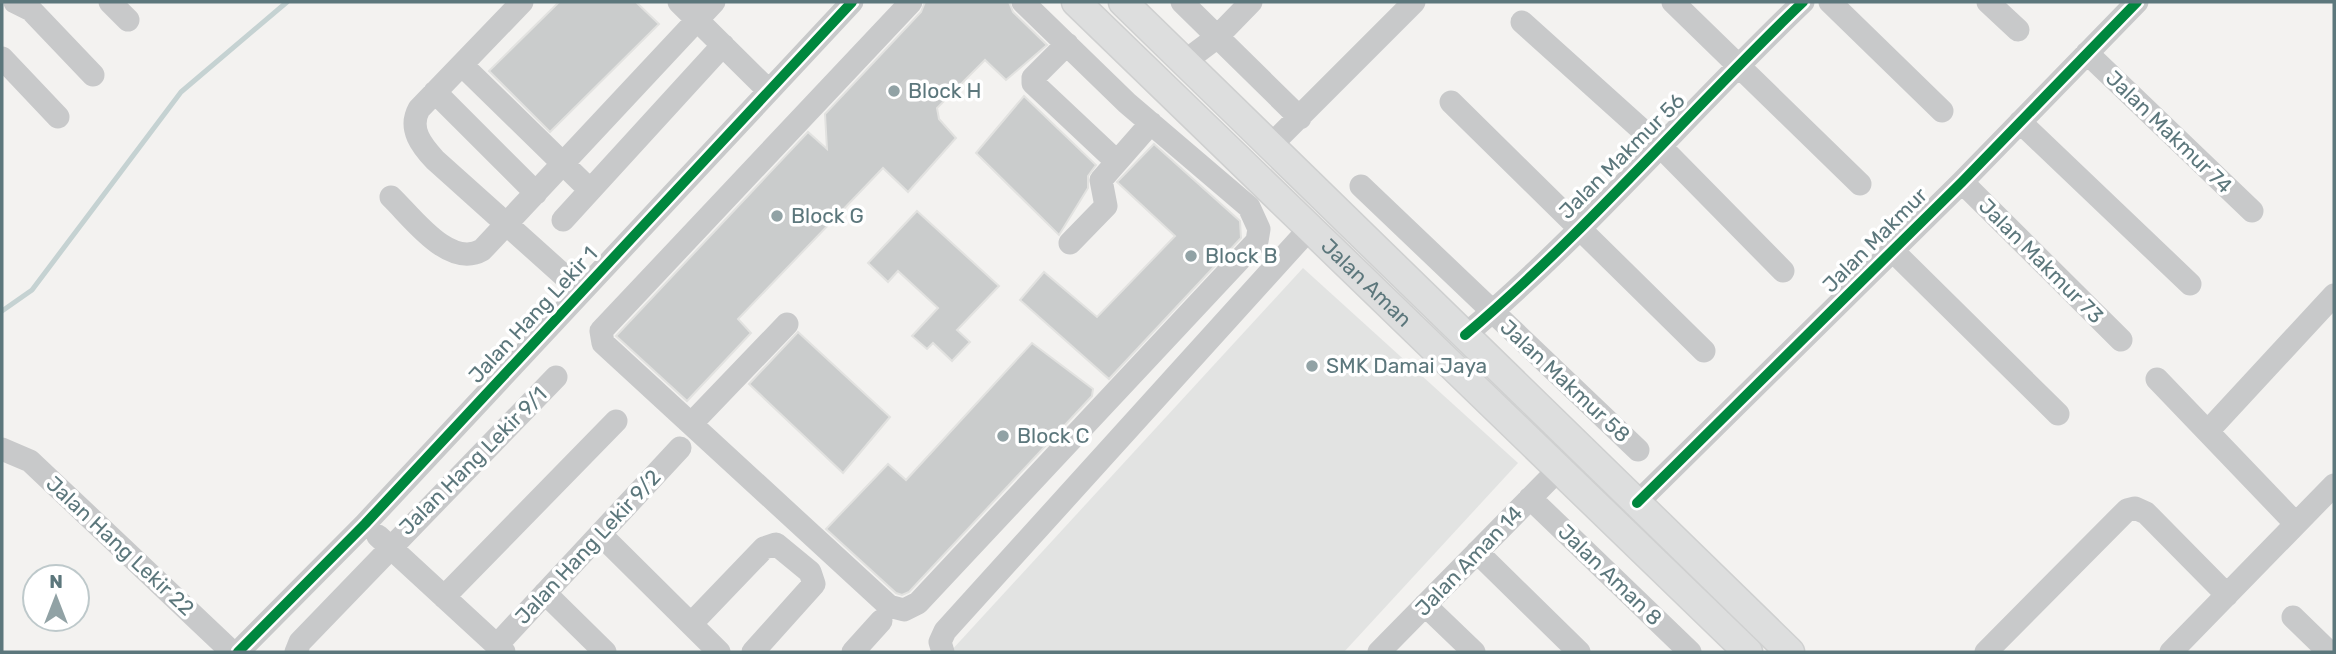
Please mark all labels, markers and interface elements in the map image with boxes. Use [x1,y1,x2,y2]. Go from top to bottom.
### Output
street label: Jalan Makmur 74 [2101,65,2238,198]
place label: Block H [908,78,982,103]
marker: Block H [886,83,902,99]
street label: Jalan Makmur 56 [1554,88,1690,224]
street label: Jalan Makmur [1817,182,1932,297]
street label: Jalan Makmur 73 [1974,193,2109,328]
place label: Block G [791,203,864,228]
marker: Block G [769,208,785,224]
street label: Jalan Aman [1316,233,1417,332]
street label: Jalan Hang Lekir 1 [463,241,602,388]
place label: Block B [1205,243,1278,268]
marker: Block B [1183,248,1199,264]
street label: Jalan Makmur 58 [1495,314,1635,447]
place label: SMK Damai Jaya [1326,353,1487,378]
marker: SMK Damai Jaya [1304,358,1320,374]
street label: Jalan Hang Lekir 9/1 [394,382,552,540]
place label: Block C [1017,423,1090,448]
marker: Block C [995,428,1011,444]
street label: Jalan Hang Lekir 9/2 [510,464,666,629]
street label: Jalan Hang Lekir 22 [41,471,199,621]
street label: Jalan Aman 14 [1410,501,1527,621]
street label: Jalan Aman 8 [1553,519,1667,630]
north arrow [21,563,91,633]
text: N [49,570,63,593]

